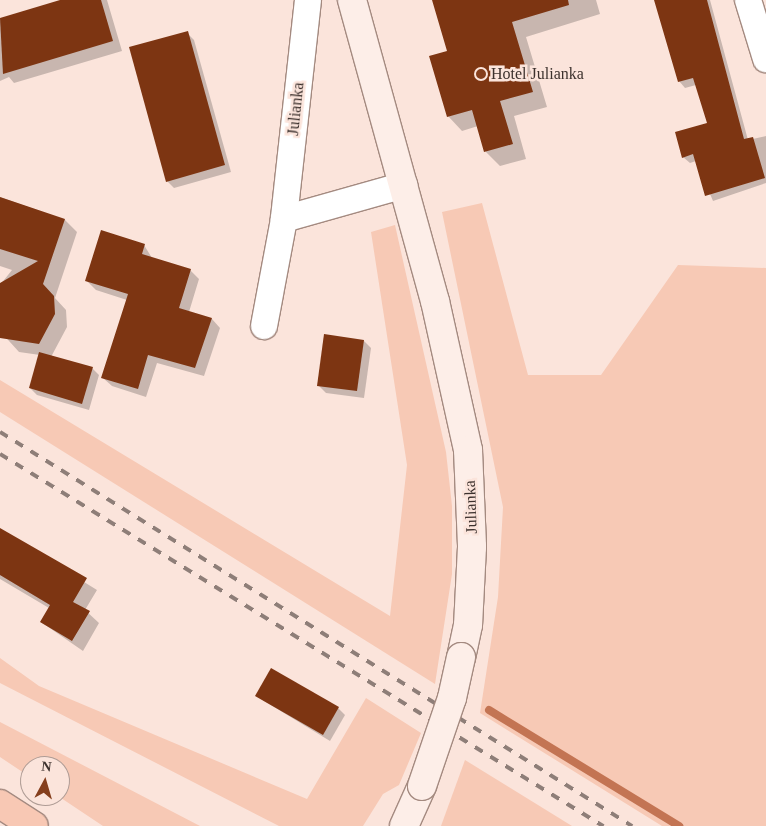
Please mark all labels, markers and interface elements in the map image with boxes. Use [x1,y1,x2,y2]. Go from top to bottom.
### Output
place label: Hotel Julianka [491,64,584,84]
marker: Hotel Julianka [475,68,487,80]
street label: Julianka [284,81,308,137]
street label: Julianka [460,480,482,534]
north arrow [20,756,70,806]
text: N [41,759,52,775]

